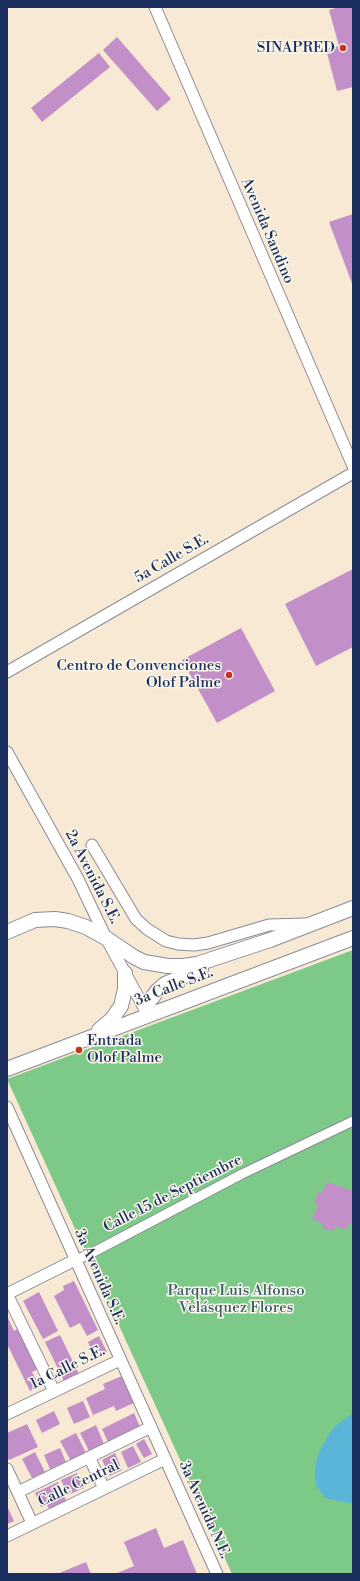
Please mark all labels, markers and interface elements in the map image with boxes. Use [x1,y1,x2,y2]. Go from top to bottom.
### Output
place label: SINAPRED [257,39,335,57]
marker: SINAPRED [338,43,348,53]
street label: Avenida Sandino [237,175,297,287]
street label: 5a Calle S.E. [132,531,212,587]
place label: Centro de Convenciones Olof Palme [57,657,221,692]
marker: Centro de Convenciones Olof Palme [224,670,234,680]
street label: 2a Avenida S.E. [61,827,123,927]
street label: 3a Calle S.E. [132,964,216,1010]
place label: Entrada Olof Palme [87,1032,162,1067]
marker: Entrada Olof Palme [74,1045,84,1055]
street label: Calle 15 de Septiembre [101,1151,245,1237]
street label: 3a Avenida S.E. [70,1227,128,1327]
park label: Parque Luis Alfonso Velásquez Flores [167,1282,305,1317]
street label: 1a Calle S.E. [28,1342,108,1394]
street label: Calle Central [35,1457,123,1511]
street label: 3a Avenida N.E. [174,1458,234,1562]

